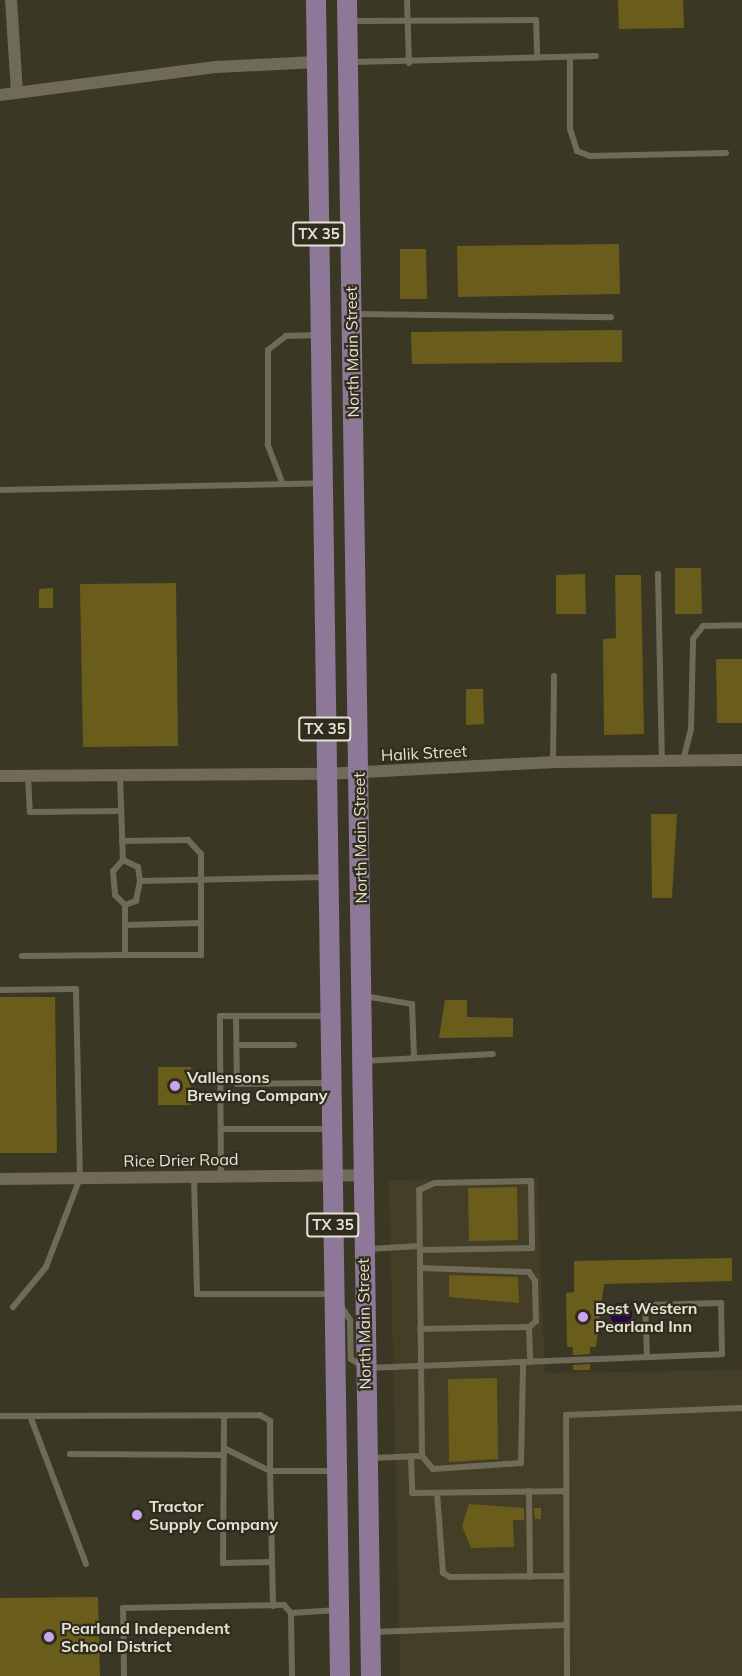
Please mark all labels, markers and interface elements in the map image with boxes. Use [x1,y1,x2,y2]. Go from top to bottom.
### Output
road number: TX 35 [292,222,346,246]
street label: North Main Street [341,286,363,418]
road number: TX 35 [298,717,352,741]
street label: Halik Street [380,741,468,765]
street label: North Main Street [349,772,371,904]
place label: Vallensons Brewing Company [187,1067,327,1105]
marker: Vallensons Brewing Company [168,1079,182,1093]
street label: Rice Drier Road [123,1149,239,1171]
road number: TX 35 [306,1213,360,1237]
street label: North Main Street [353,1258,375,1390]
place label: Best Western Pearland Inn [595,1298,698,1336]
marker: Best Western Pearland Inn [576,1310,590,1324]
place label: Tractor Supply Company [149,1496,278,1534]
marker: Tractor Supply Company [130,1508,144,1522]
place label: Pearland Independent School District [61,1618,230,1656]
marker: Pearland Independent School District [42,1630,56,1644]

